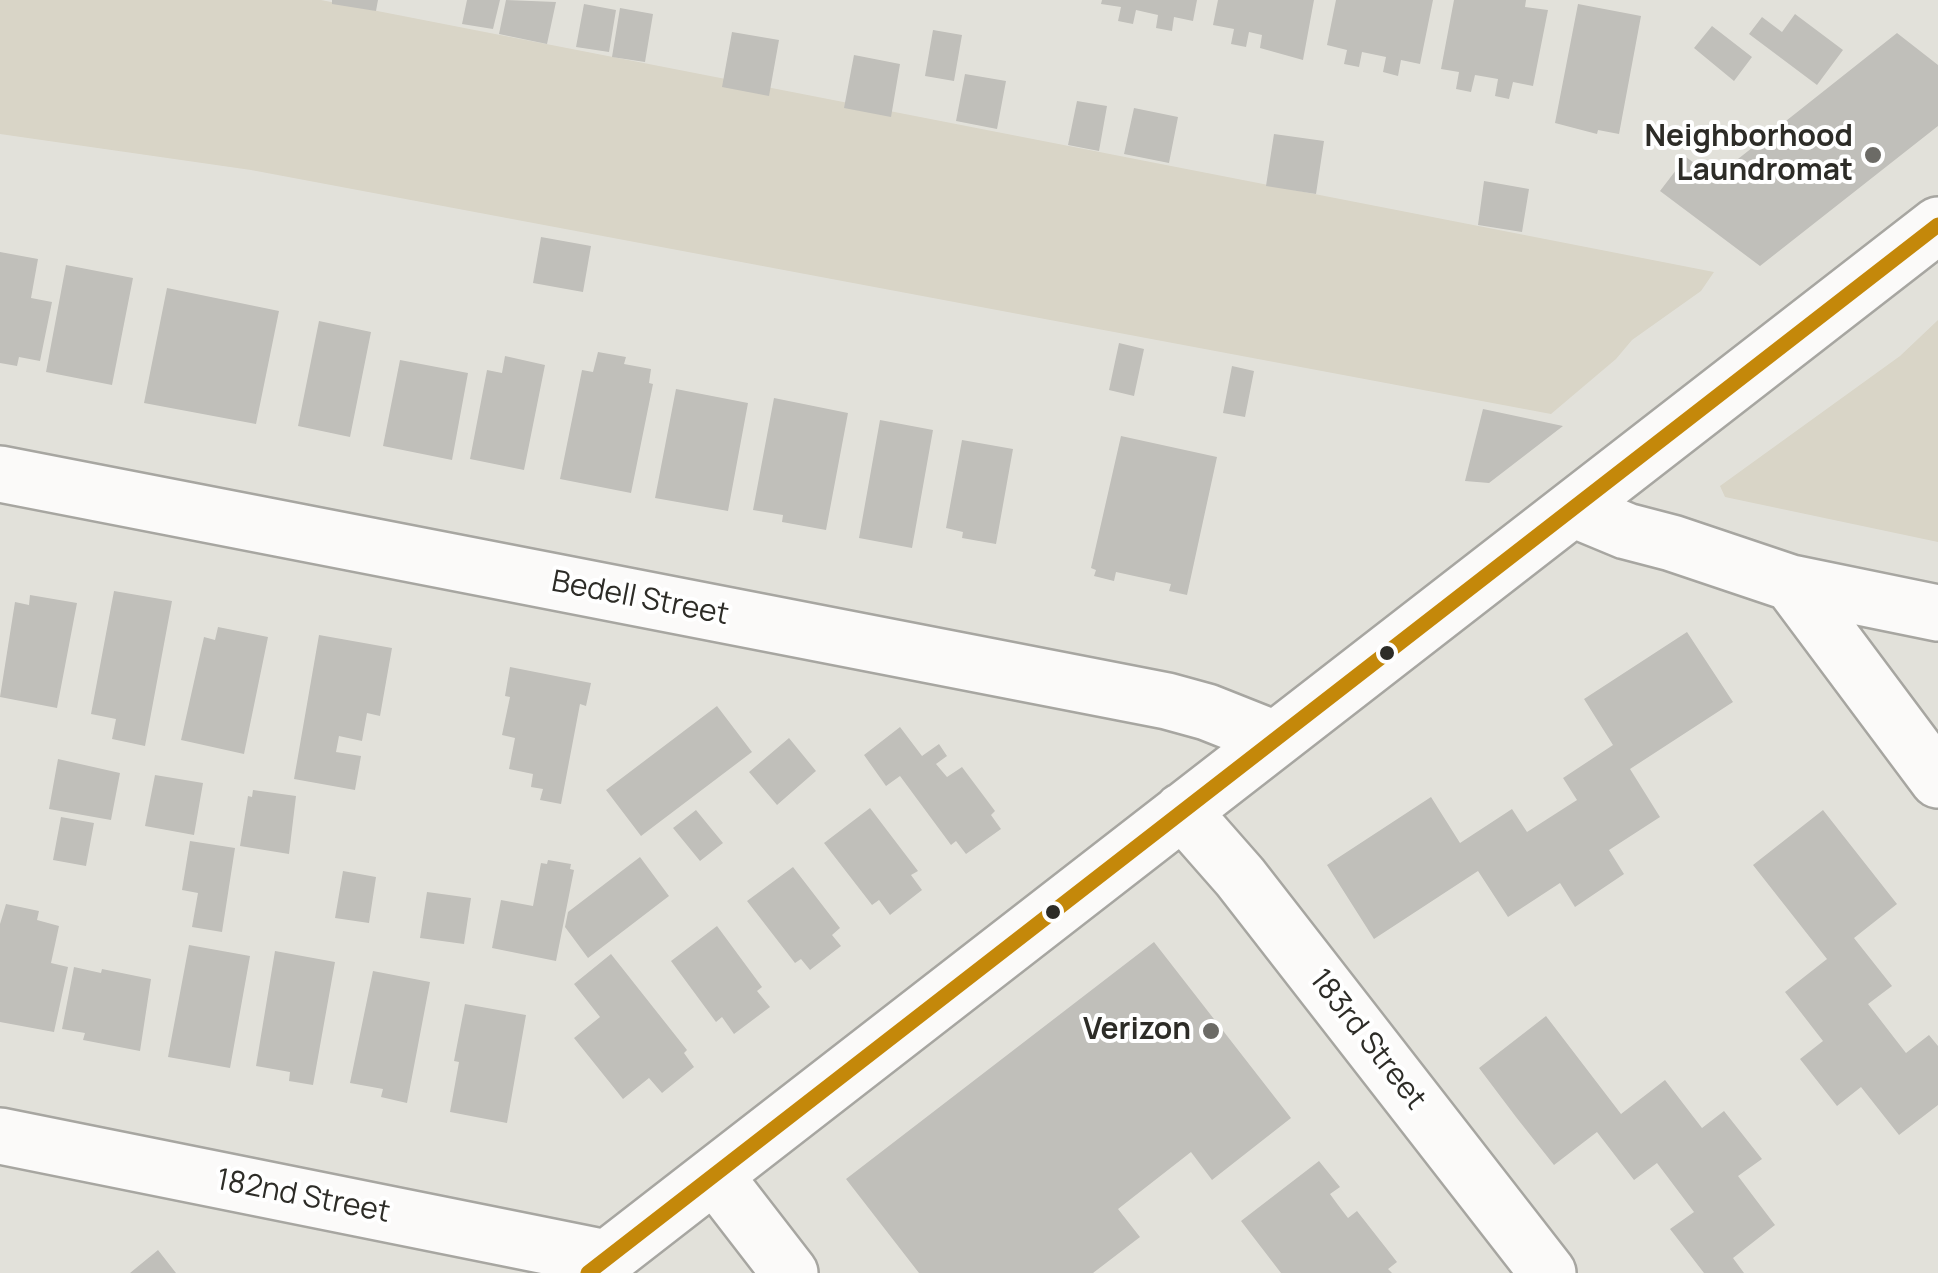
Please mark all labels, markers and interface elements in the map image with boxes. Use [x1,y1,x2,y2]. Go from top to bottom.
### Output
place label: Neighborhood Laundromat [1644,120,1853,190]
marker: Neighborhood Laundromat [1862,144,1884,166]
street label: Bedell Street [549,564,731,634]
unlabelled marker [1377,643,1397,663]
unlabelled marker [1043,902,1063,922]
street label: 183rd Street [1301,963,1433,1117]
place label: Verizon [1083,1013,1191,1049]
marker: Verizon [1200,1020,1222,1042]
street label: 182nd Street [213,1163,393,1231]

